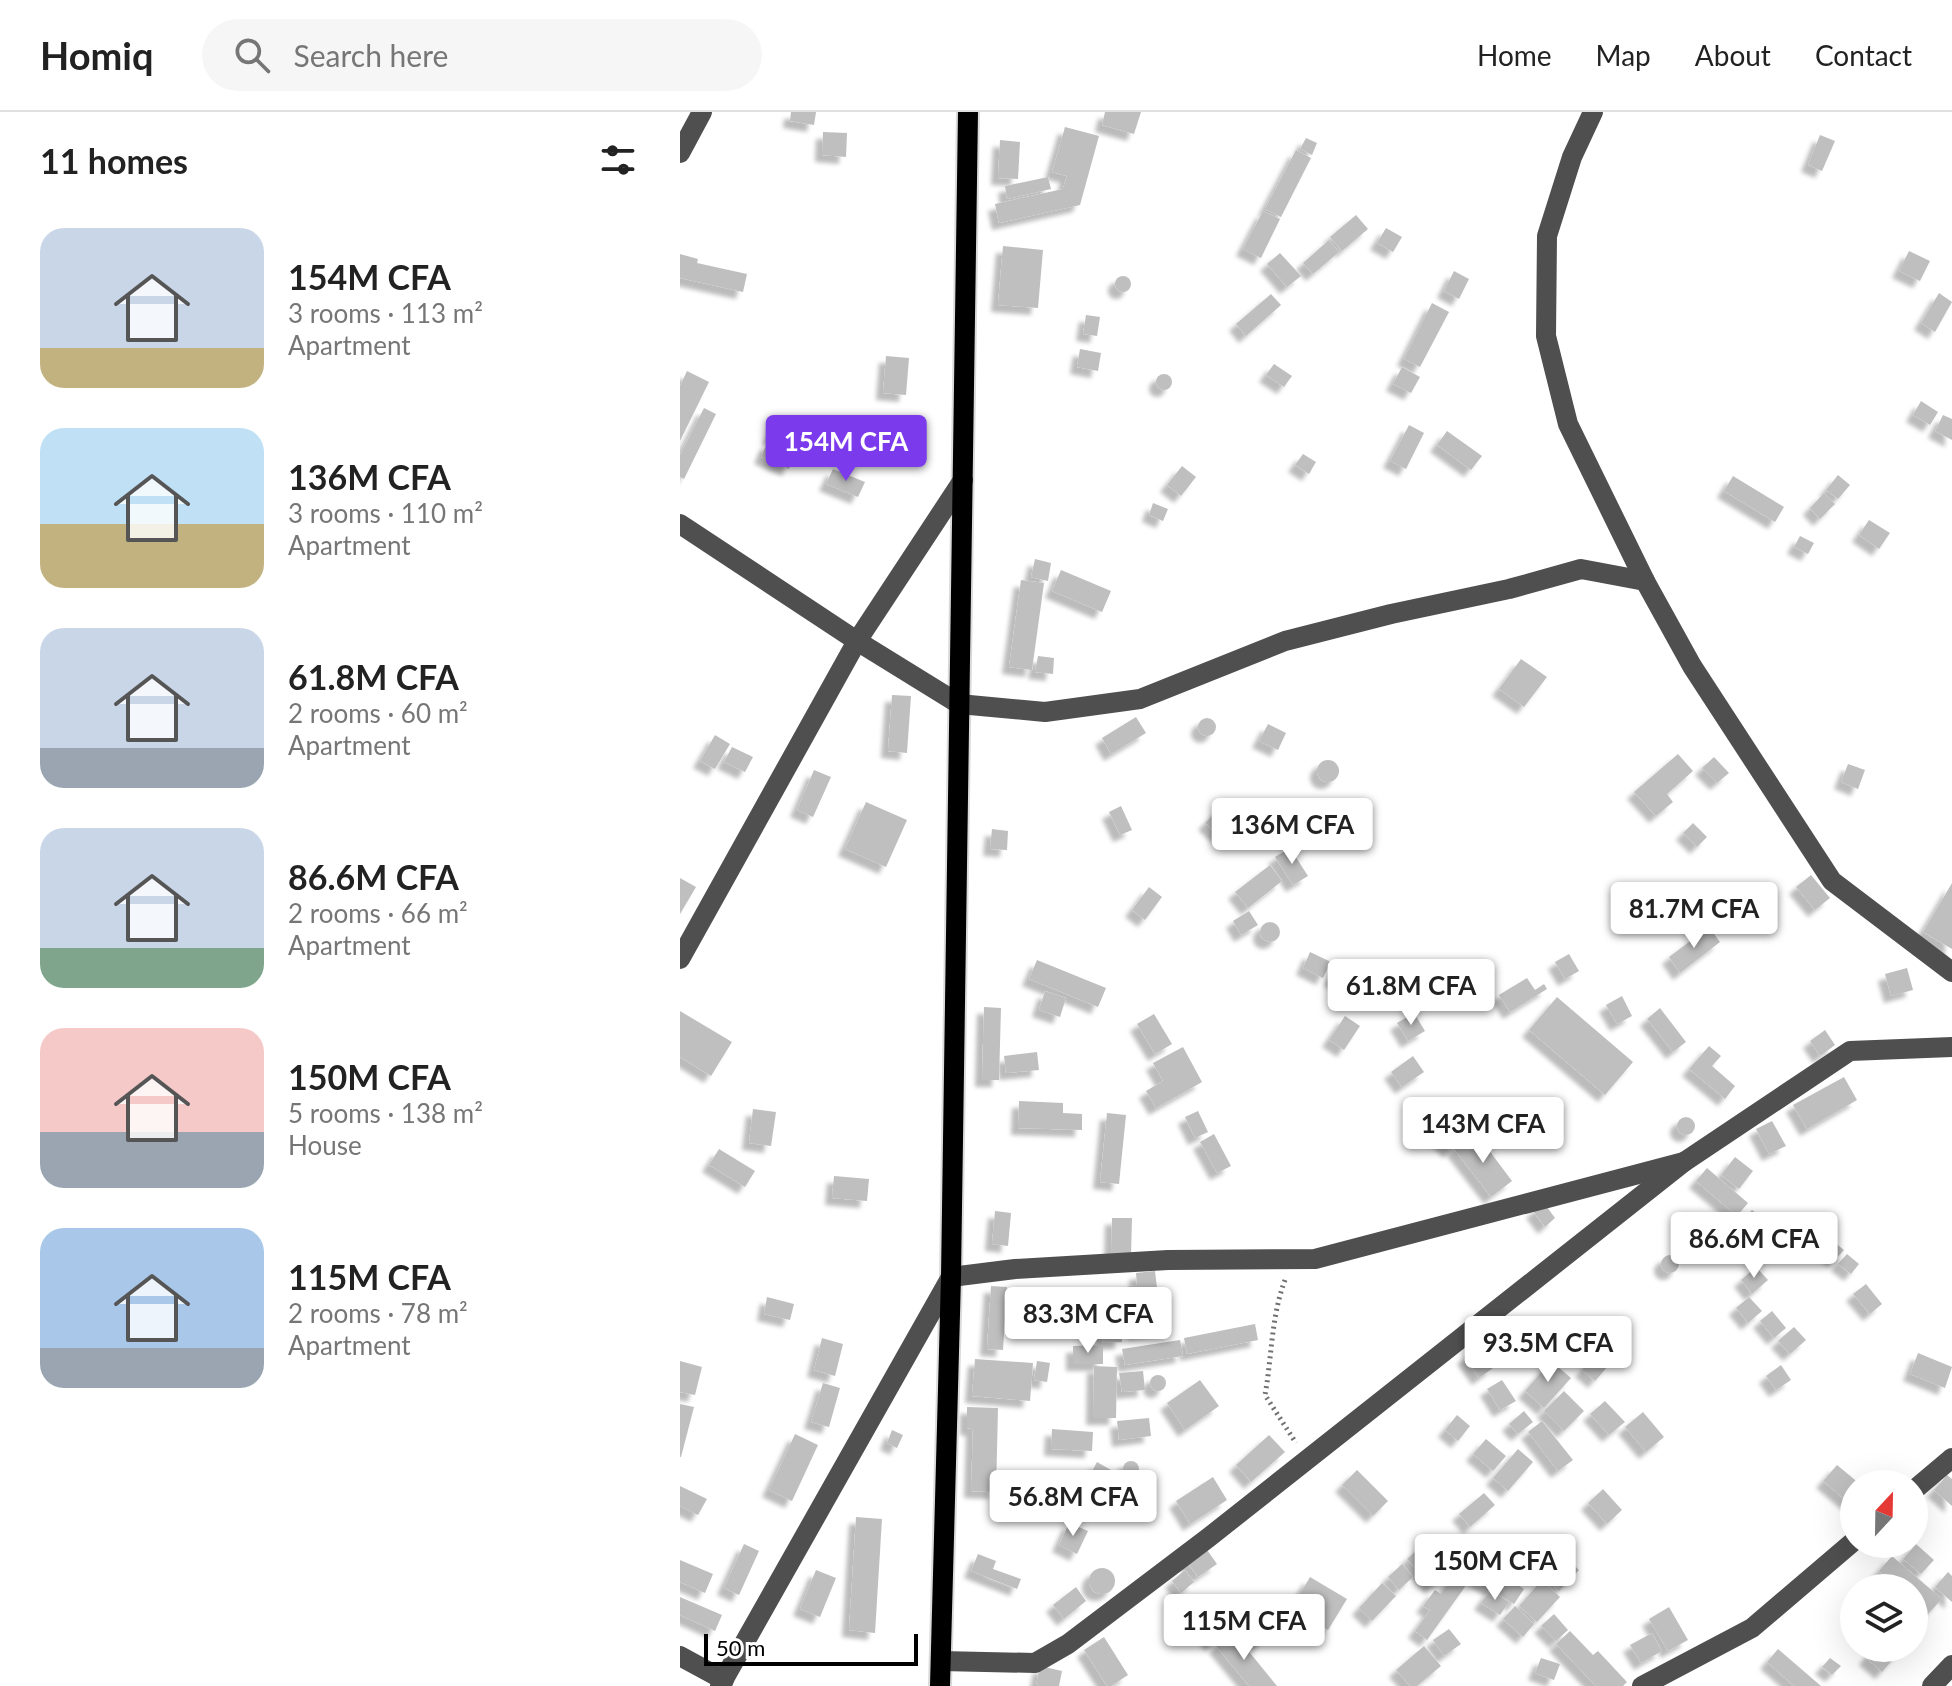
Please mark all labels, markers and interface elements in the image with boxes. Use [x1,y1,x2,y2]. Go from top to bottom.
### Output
search box [202,19,762,91]
text: Homiq [40,32,154,78]
icon: search [230,33,274,77]
text: Search here [294,37,448,73]
text: Home [1477,38,1552,72]
text: Map [1596,38,1651,72]
text: About [1695,38,1771,72]
text: Contact [1815,38,1912,72]
icon: filters [596,138,640,182]
text: 11 homes [40,140,188,181]
text: 154M CFA [288,256,451,297]
icon: home [104,260,200,356]
text: 3 rooms · 113 m² [288,297,483,329]
text: Apartment [288,329,411,361]
pin: 154M CFA [763,415,929,483]
text: 154M CFA [784,425,908,457]
text: 136M CFA [288,456,451,497]
icon: home [104,460,200,556]
text: 3 rooms · 110 m² [288,497,483,529]
text: Apartment [288,529,411,561]
text: 61.8M CFA [288,656,459,697]
icon: home [104,660,200,756]
text: 2 rooms · 60 m² [288,697,468,729]
text: Apartment [288,729,411,761]
pin: 136M CFA [1209,798,1375,866]
text: 136M CFA [1230,808,1354,840]
text: 86.6M CFA [288,856,459,897]
icon: home [104,860,200,956]
pin: 81.7M CFA [1602,882,1786,950]
text: 81.7M CFA [1629,892,1759,924]
text: 2 rooms · 66 m² [288,897,468,929]
text: Apartment [288,929,411,961]
pin: 61.8M CFA [1319,959,1503,1027]
text: 61.8M CFA [1346,969,1476,1001]
text: 150M CFA [288,1056,451,1097]
icon: home [104,1060,200,1156]
text: 5 rooms · 138 m² [288,1097,483,1129]
pin: 143M CFA [1400,1097,1566,1165]
text: 143M CFA [1421,1107,1545,1139]
text: House [288,1129,362,1161]
pin: 86.6M CFA [1662,1212,1846,1280]
text: 86.6M CFA [1689,1222,1819,1254]
text: 115M CFA [288,1256,451,1297]
icon: home [104,1260,200,1356]
pin: 83.3M CFA [996,1287,1180,1355]
text: 2 rooms · 78 m² [288,1297,468,1329]
text: 83.3M CFA [1023,1297,1153,1329]
pin: 93.5M CFA [1456,1316,1640,1384]
text: 93.5M CFA [1483,1326,1613,1358]
text: Apartment [288,1329,411,1361]
pin: 56.8M CFA [981,1470,1165,1538]
north arrow [1840,1470,1928,1558]
map controls [1840,1470,1928,1662]
text: 56.8M CFA [1008,1480,1138,1512]
pin: 150M CFA [1412,1534,1578,1602]
text: 150M CFA [1433,1544,1557,1576]
button: layers [1840,1574,1928,1662]
pin: 115M CFA [1161,1594,1327,1662]
text: 115M CFA [1182,1604,1306,1636]
scale bar [704,1630,918,1666]
text: 50 m [716,1634,765,1661]

